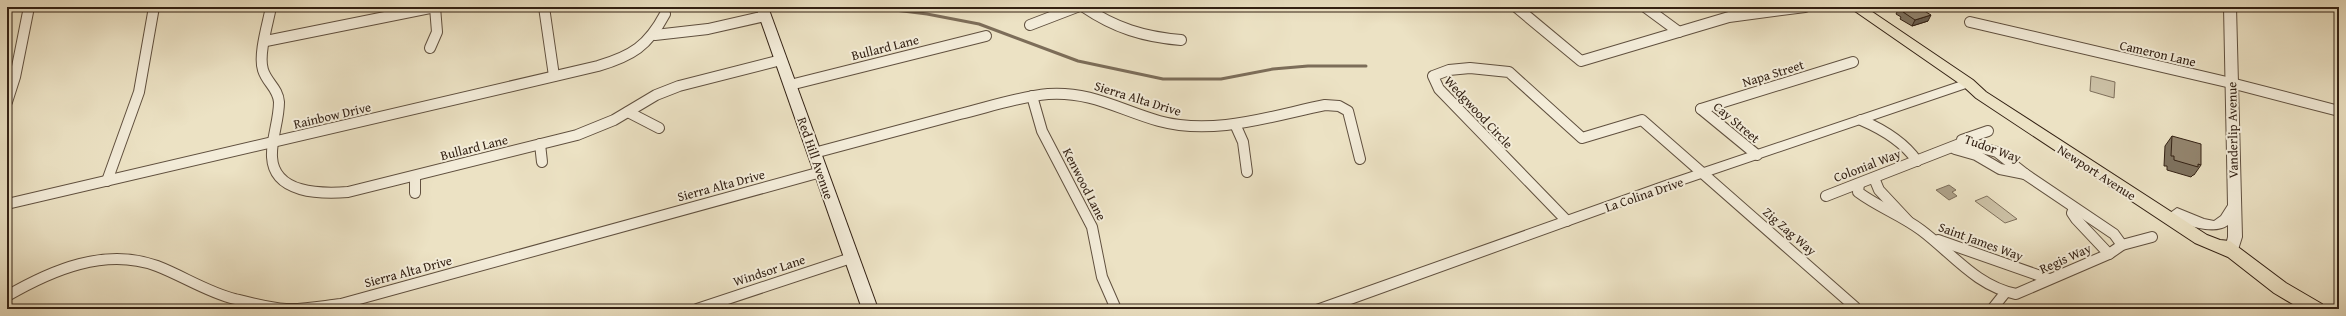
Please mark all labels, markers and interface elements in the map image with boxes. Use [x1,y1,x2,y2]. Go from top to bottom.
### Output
street label: Bullard Lane [849,30,921,65]
street label: Cameron Lane [2118,35,2198,71]
street label: Napa Street [1740,55,1807,92]
street label: Wedgwood Circle [1440,72,1517,153]
street label: Sierra Alta Drive [1092,76,1184,121]
street label: Vanderlip Avenue [2222,81,2243,179]
street label: Rainbow Drive [291,97,373,134]
street label: Cay Street [1709,97,1764,148]
street label: Red Hill Avenue [793,115,838,202]
street label: Tudor Way [1962,129,2024,168]
street label: Bullard Lane [438,130,510,165]
street label: Newport Avenue [2054,140,2140,205]
street label: Colonial Way [1831,144,1904,187]
street label: Kenwood Lane [1058,145,1111,224]
street label: Sierra Alta Drive [675,165,767,206]
street label: La Colina Drive [1602,172,1686,217]
street label: Zig Zag Way [1759,203,1821,260]
street label: Saint James Way [1936,217,2026,266]
street label: Regis Way [2036,238,2095,278]
street label: Windsor Lane [731,250,808,291]
street label: Sierra Alta Drive [362,251,454,292]

